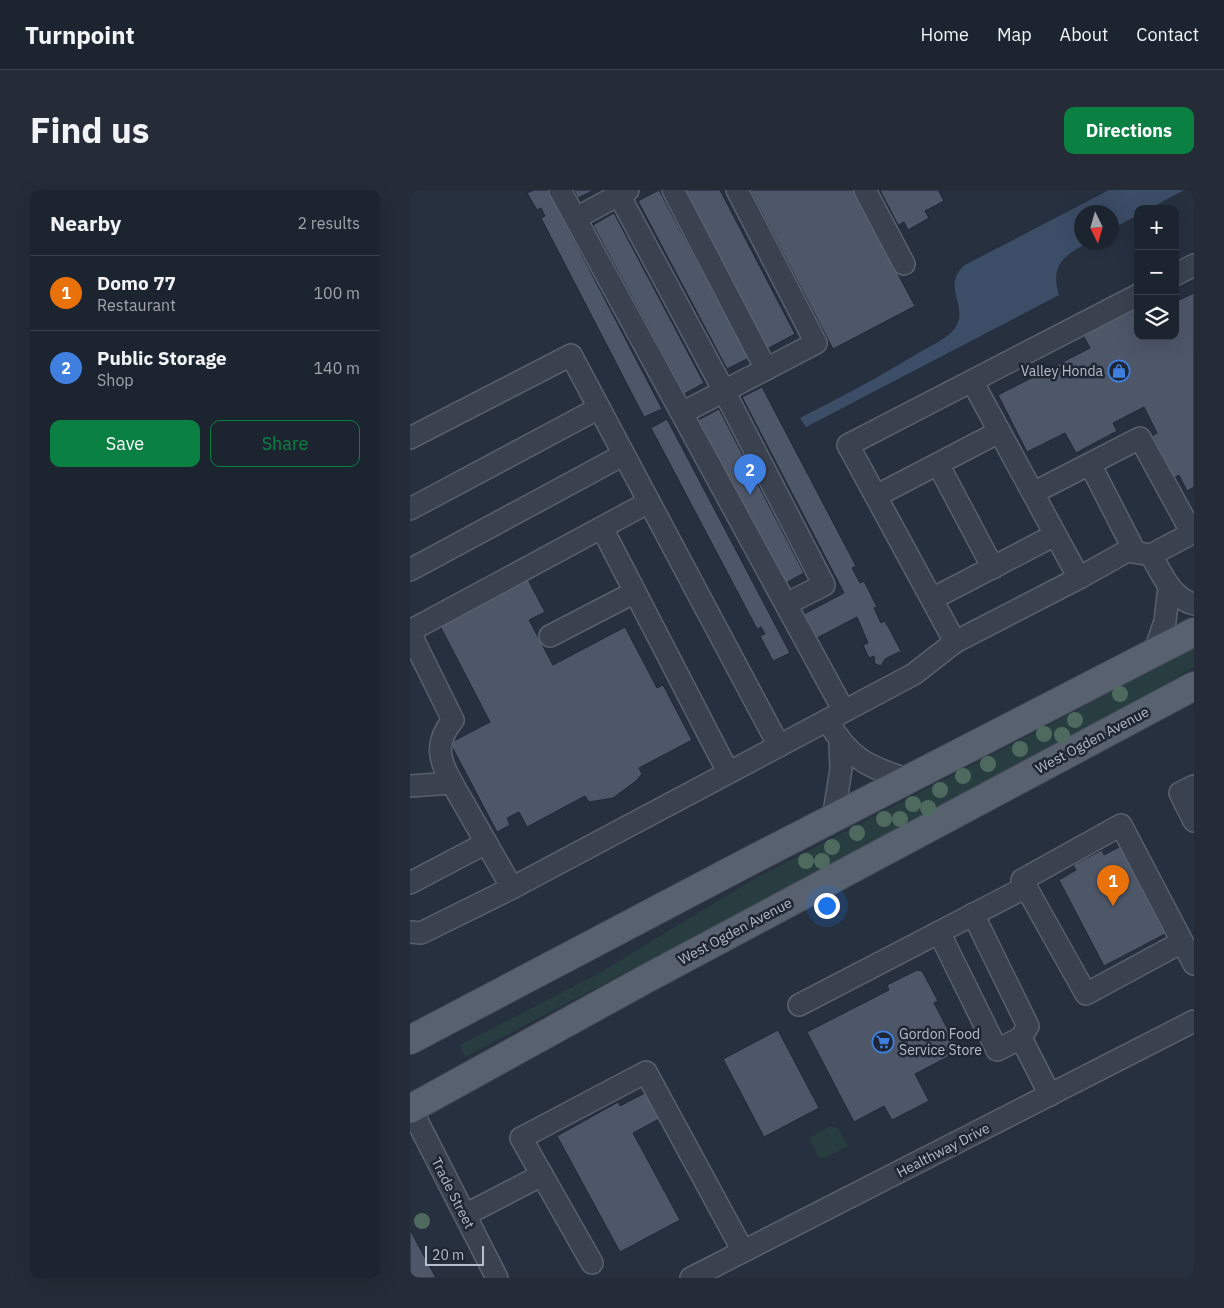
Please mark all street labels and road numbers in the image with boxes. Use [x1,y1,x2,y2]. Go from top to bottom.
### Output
street label: West Ogden Avenue [1032,702,1152,778]
street label: West Ogden Avenue [675,893,795,969]
street label: Healthway Drive [893,1119,993,1181]
street label: Trade Street [427,1154,479,1232]

